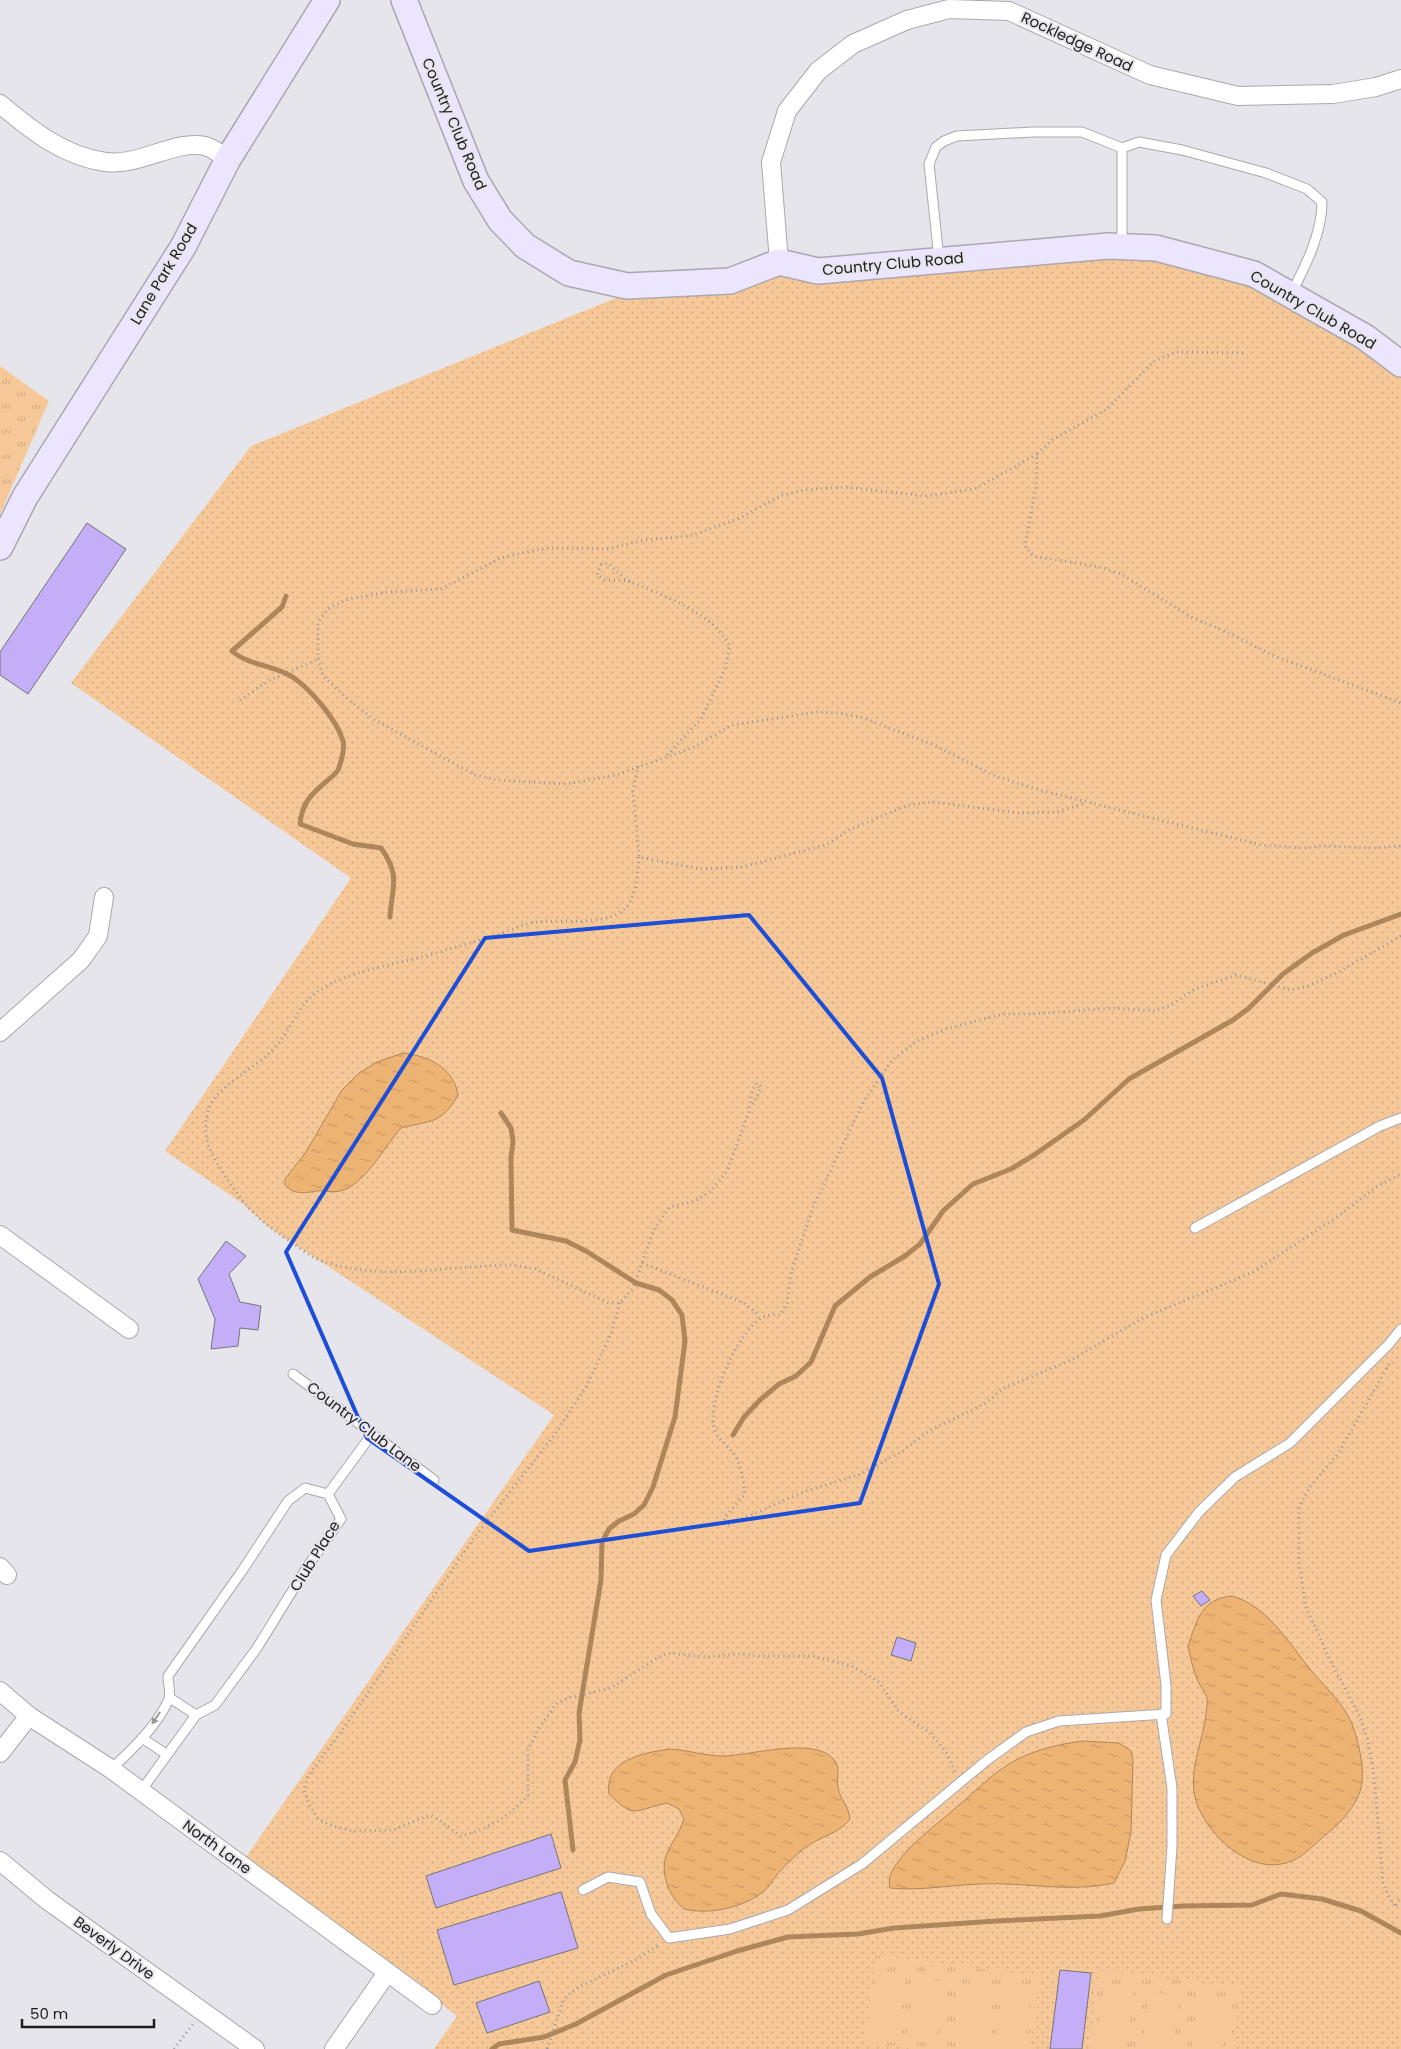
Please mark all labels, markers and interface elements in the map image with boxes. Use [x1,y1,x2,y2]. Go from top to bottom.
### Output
street label: Rockledge Road [1018,6,1137,77]
street label: Country Club Road [417,54,492,193]
street label: Lane Park Road [125,219,202,328]
street label: Country Club Road [821,247,965,280]
street label: Country Club Road [1247,265,1380,354]
street label: Country Club Lane [303,1377,426,1477]
street label: Club Place [284,1516,345,1595]
one-way arrow [151,1711,161,1725]
street label: North Lane [179,1814,256,1879]
street label: Beverly Drive [69,1911,159,1984]
scale bar [22,1996,155,2028]
text: 50 m [30,2003,68,2024]

